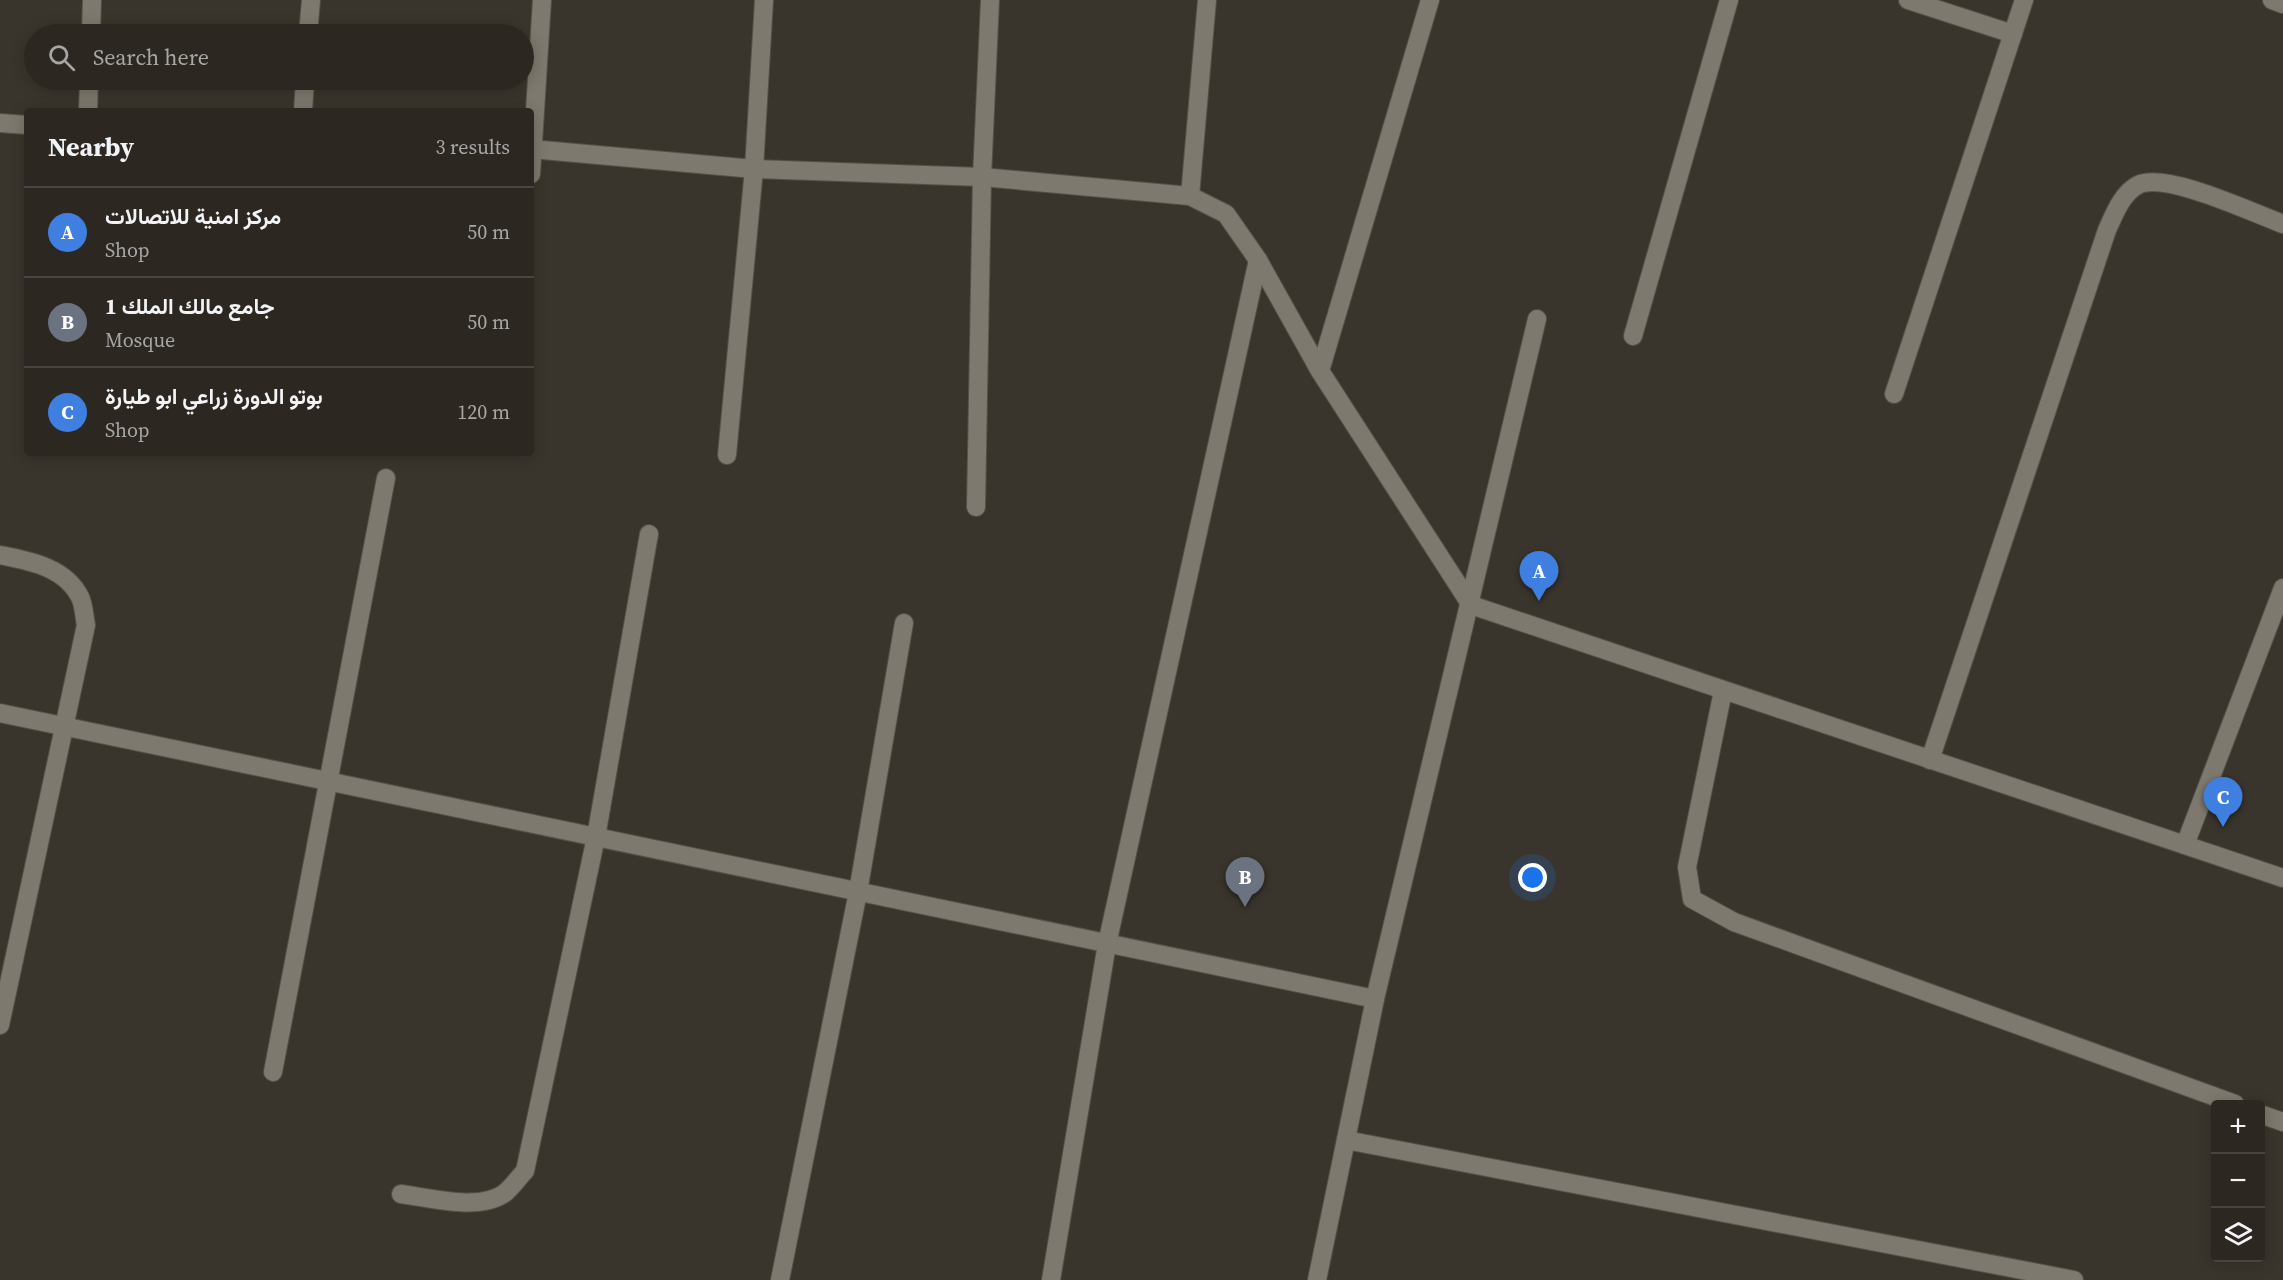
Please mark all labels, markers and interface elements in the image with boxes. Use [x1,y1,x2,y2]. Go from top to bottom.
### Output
search box [24,24,534,90]
icon: search [45,41,78,74]
text: Search here [93,42,209,72]
text: Nearby [48,129,134,165]
text: 3 results [435,133,510,161]
text: مركز امنية للاتصالات [105,201,281,231]
text: A [61,218,74,246]
text: 50 m [467,218,510,246]
text: Shop [105,236,150,264]
text: جامع مالك الملك 1 [105,291,274,321]
text: B [61,308,74,336]
text: 50 m [467,308,510,336]
text: Mosque [105,326,175,354]
text: بوتو الدورة زراعي ابو طيارة [105,381,323,411]
text: C [61,398,74,426]
text: 120 m [457,398,510,426]
text: Shop [105,416,150,444]
pin: A [1520,552,1558,601]
pin: C [2204,778,2242,827]
pin: B [1226,858,1264,907]
your location [1518,863,1547,892]
map controls [2211,1100,2265,1262]
button: + [2211,1100,2265,1154]
button: − [2211,1154,2265,1208]
button: layers [2211,1208,2265,1262]

